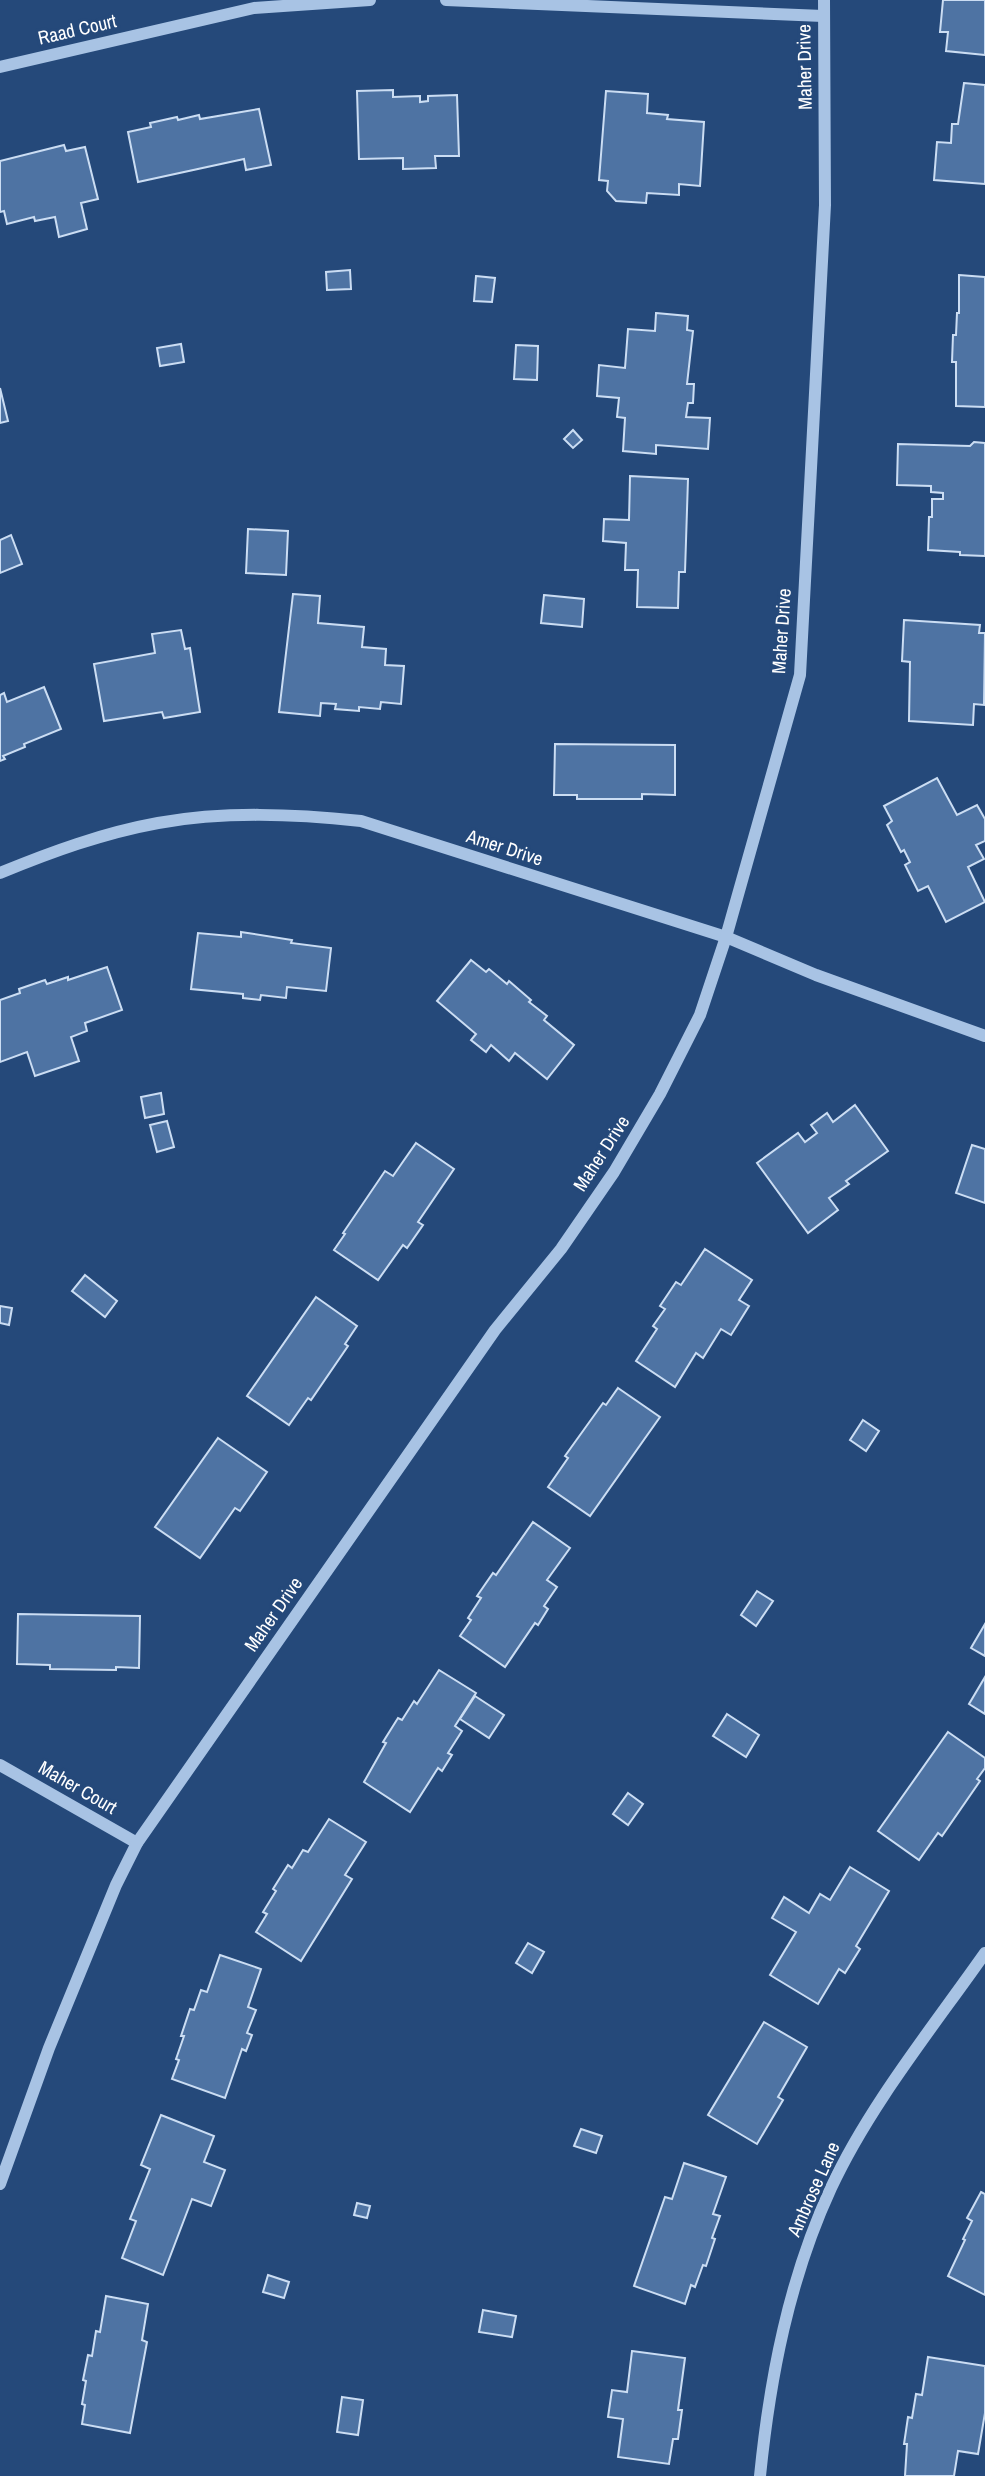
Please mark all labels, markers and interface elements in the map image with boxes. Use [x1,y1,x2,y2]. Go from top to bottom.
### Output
street label: Raad Court [35,7,119,51]
street label: Maher Drive [790,24,818,110]
street label: Maher Drive [765,587,797,675]
street label: Amer Drive [463,822,546,872]
street label: Maher Drive [567,1110,635,1196]
street label: Maher Drive [238,1571,308,1657]
street label: Maher Court [34,1754,123,1820]
street label: Ambrose Lane [780,2137,845,2241]

